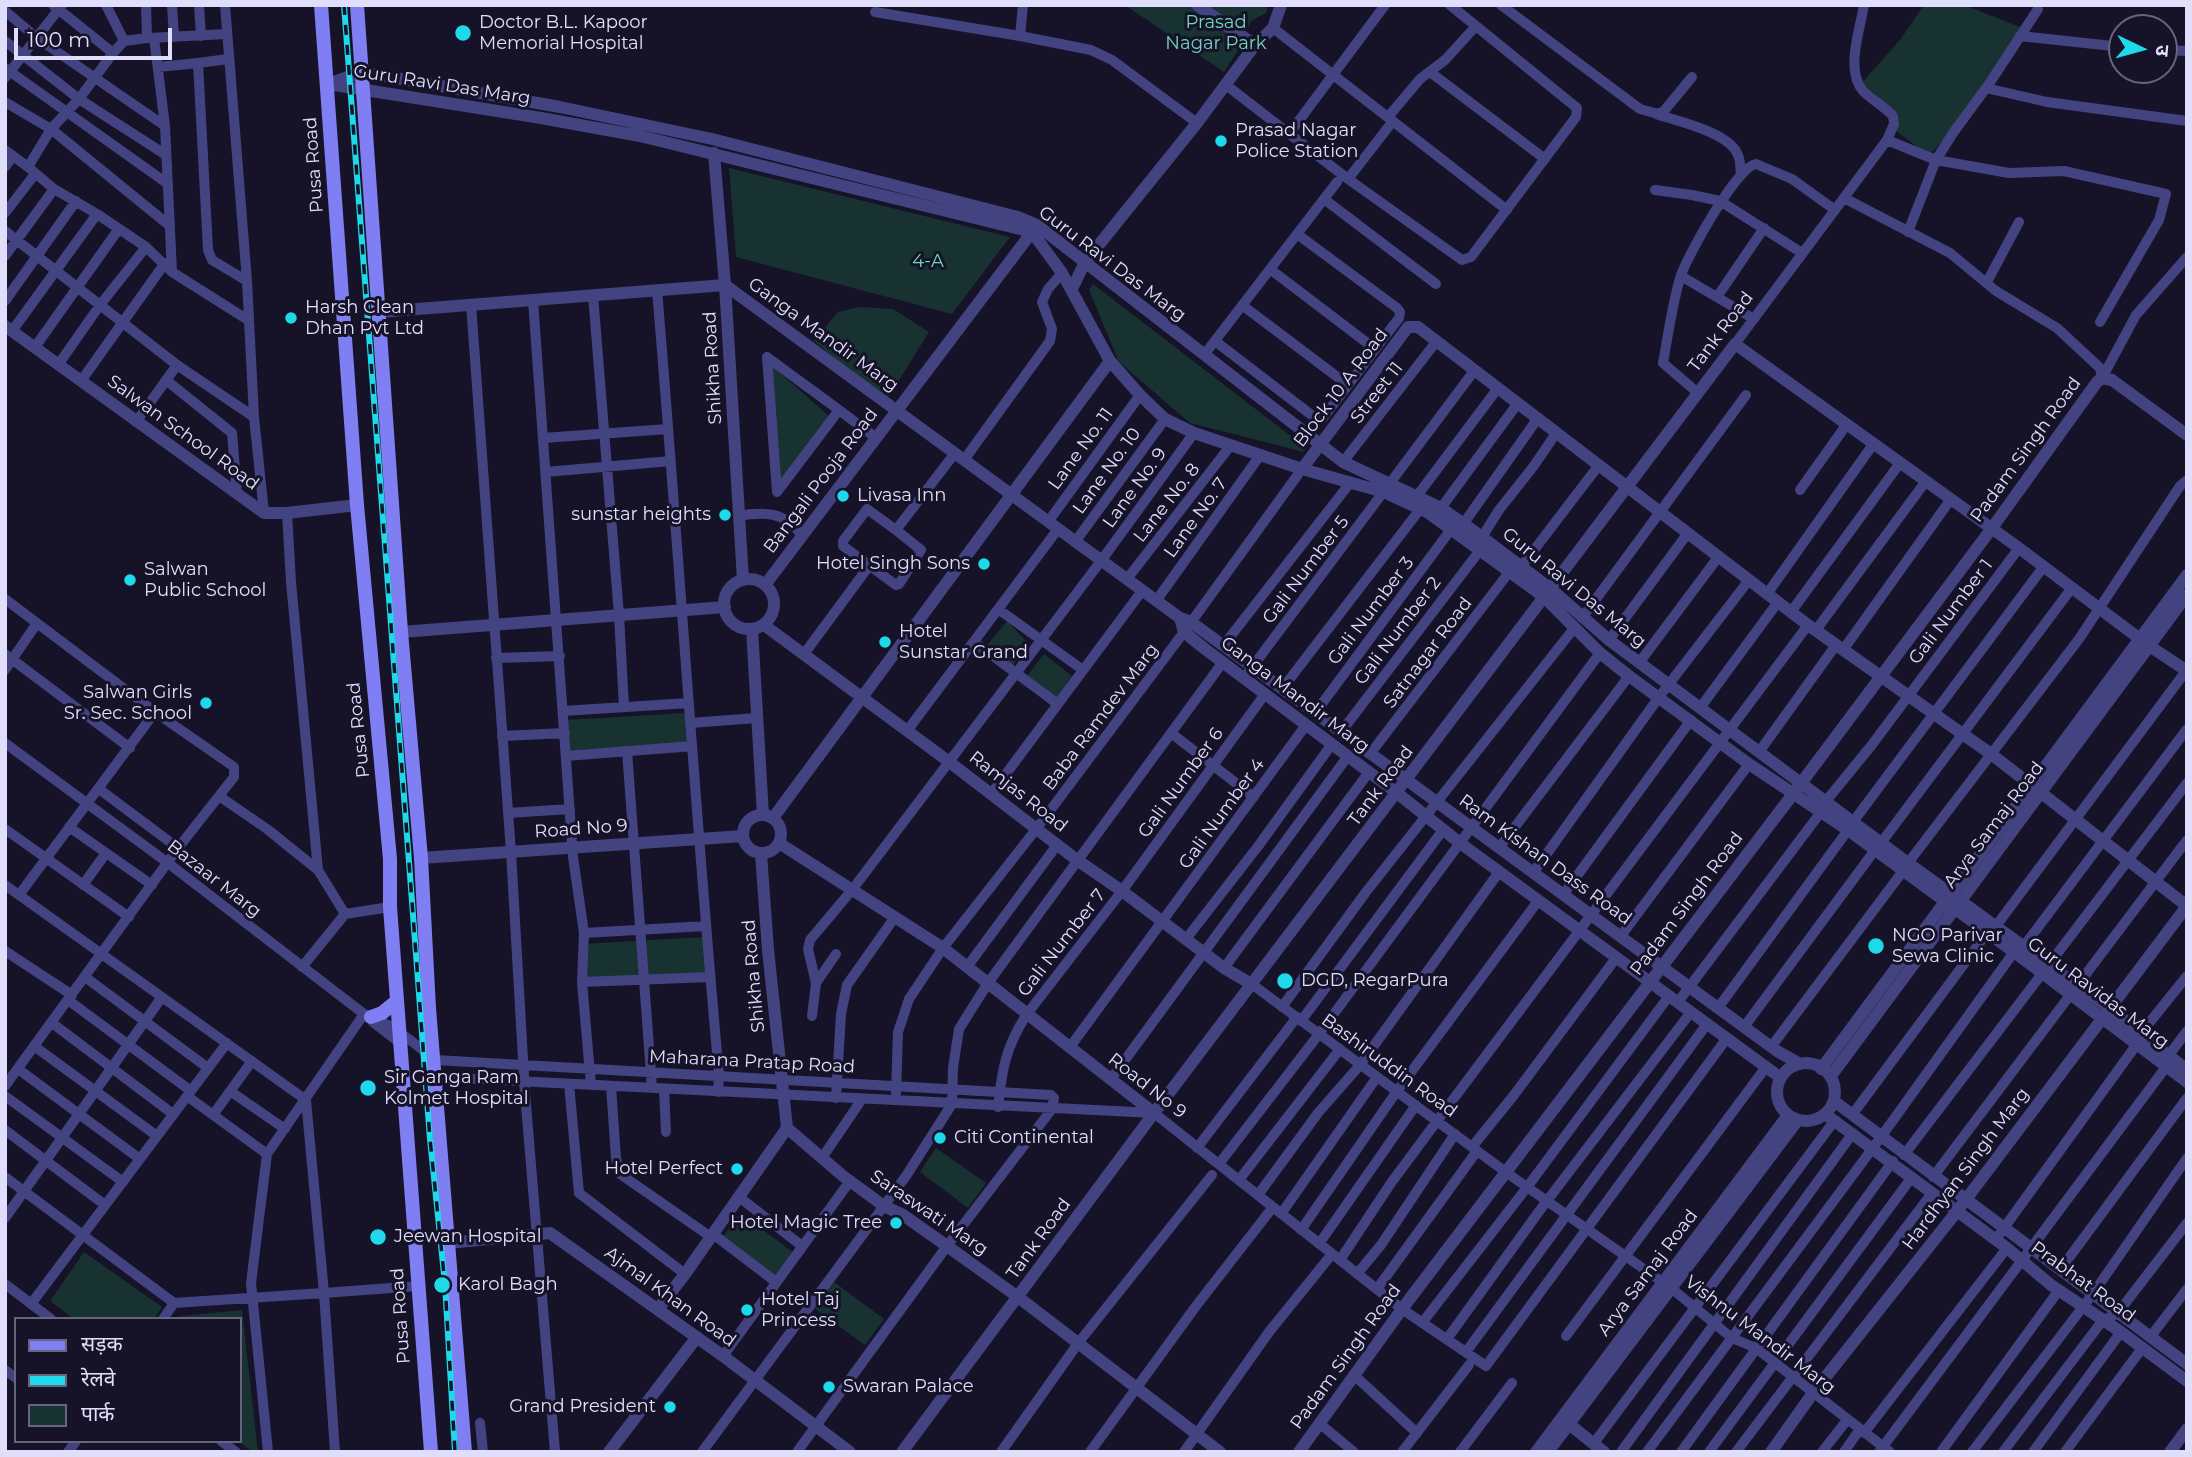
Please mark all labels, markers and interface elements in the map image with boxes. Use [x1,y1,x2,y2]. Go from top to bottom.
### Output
place label: Doctor B.L. Kapoor Memorial Hospital [479,12,648,54]
park label: Prasad Nagar Park [1165,12,1267,54]
scale bar [18,14,175,58]
north arrow [2108,14,2178,84]
marker: Doctor B.L. Kapoor Memorial Hospital [453,23,473,43]
text: 100 m [27,27,90,52]
text: उ [2150,44,2174,57]
street label: Guru Ravi Das Marg [352,60,532,110]
street label: Pusa Road [300,116,328,214]
place label: Prasad Nagar Police Station [1235,120,1358,162]
marker: Prasad Nagar Police Station [1213,133,1229,149]
street label: Guru Ravi Das Marg [1034,202,1190,326]
park label: 4-A [912,251,944,273]
street label: Ganga Mandir Marg [744,273,902,397]
street label: Tank Road [1684,288,1758,376]
place label: Harsh Clean Dhan Pvt Ltd [305,297,424,340]
marker: Harsh Clean Dhan Pvt Ltd [283,310,299,326]
street label: Shikha Road [699,311,727,425]
street label: Block 10 A Road [1289,324,1393,452]
street label: Street 11 [1346,358,1408,428]
street label: Salwan School Road [103,371,263,495]
street label: Padam Singh Road [1966,373,2086,527]
street label: Bangali Pooja Road [759,404,883,558]
street label: Lane No. 11 [1044,404,1118,494]
street label: Lane No. 10 [1068,424,1146,518]
street label: Lane No. 9 [1099,444,1171,532]
street label: Lane No. 8 [1129,459,1205,547]
street label: Lane No. 7 [1160,474,1232,562]
place label: Livasa Inn [857,485,946,507]
marker: Livasa Inn [835,488,851,504]
place label: sunstar heights [571,504,711,526]
marker: sunstar heights [717,507,733,523]
street label: Gali Number 5 [1258,512,1354,628]
street label: Guru Ravi Das Marg [1498,523,1650,653]
place label: Hotel Singh Sons [816,553,970,575]
street label: Gali Number 3 [1323,553,1419,669]
street label: Gali Number 1 [1904,555,1998,669]
marker: Hotel Singh Sons [976,556,992,572]
place label: Salwan Public School [144,559,266,602]
marker: Salwan Public School [122,572,138,588]
street label: Gali Number 2 [1350,573,1446,689]
street label: Satnagar Road [1379,593,1477,713]
place label: Hotel Sunstar Grand [899,621,1028,664]
street label: Ganga Mandir Marg [1216,632,1374,758]
marker: Hotel Sunstar Grand [877,634,893,650]
street label: Baba Ramdev Marg [1039,639,1163,795]
street label: Pusa Road [343,681,375,779]
place label: Salwan Girls Sr. Sec. School [64,682,192,724]
marker: Salwan Girls Sr. Sec. School [198,695,214,711]
street label: Gali Number 6 [1134,724,1228,842]
street label: Tank Road [1344,742,1418,830]
street label: Ramjas Road [965,747,1071,837]
street label: Gali Number 4 [1175,754,1269,874]
street label: Arya Samaj Road [1939,757,2049,893]
street label: Ram Kishan Dass Road [1454,790,1636,930]
street label: Road No 9 [534,815,628,843]
street label: Padam Singh Road [1626,828,1748,980]
street label: Bazaar Marg [163,835,265,923]
street label: Gali Number 7 [1013,885,1111,1001]
street label: Shikha Road [738,919,770,1033]
place label: NGO Parivar Sewa Clinic [1892,925,2003,968]
street label: Guru Ravidas Marg [2023,933,2173,1053]
marker: NGO Parivar Sewa Clinic [1866,936,1886,956]
place label: DGD, RegarPura [1301,970,1449,992]
marker: DGD, RegarPura [1275,971,1295,991]
street label: Bashiruddin Road [1317,1010,1461,1122]
street label: Maharana Pratap Road [648,1046,856,1078]
street label: Road No 9 [1104,1049,1190,1123]
place label: Sir Ganga Ram Kolmet Hospital [384,1067,528,1110]
marker: Sir Ganga Ram Kolmet Hospital [358,1078,378,1098]
street label: Hardhyan Singh Marg [1898,1084,2034,1254]
place label: Citi Continental [954,1127,1094,1149]
marker: Citi Continental [932,1130,948,1146]
place label: Hotel Perfect [605,1158,723,1180]
marker: Hotel Perfect [729,1161,745,1177]
street label: Saraswati Marg [866,1166,992,1260]
street label: Tank Road [1002,1194,1076,1284]
street label: Arya Samaj Road [1593,1205,1703,1341]
place label: Hotel Magic Tree [730,1212,882,1234]
marker: Hotel Magic Tree [888,1215,904,1231]
place label: Jeewan Hospital [394,1226,542,1248]
marker: Jeewan Hospital [368,1227,388,1247]
street label: Prabhat Road [2027,1237,2139,1327]
street label: Ajmal Khan Road [600,1242,740,1352]
street label: Pusa Road [387,1267,415,1365]
street label: Vishnu Mandir Marg [1680,1271,1840,1399]
place label: Karol Bagh [458,1274,558,1296]
marker: Karol Bagh [432,1275,452,1295]
street label: Padam Singh Road [1286,1280,1406,1434]
place label: Hotel Taj Princess [761,1289,840,1332]
marker: Hotel Taj Princess [739,1302,755,1318]
legend [14,1317,242,1443]
text: सड़क [81,1331,123,1356]
text: रेलवे [81,1366,116,1391]
place label: Swaran Palace [843,1376,974,1398]
marker: Swaran Palace [821,1379,837,1395]
place label: Grand President [509,1396,656,1418]
marker: Grand President [662,1399,678,1415]
text: पार्क [81,1401,115,1426]

